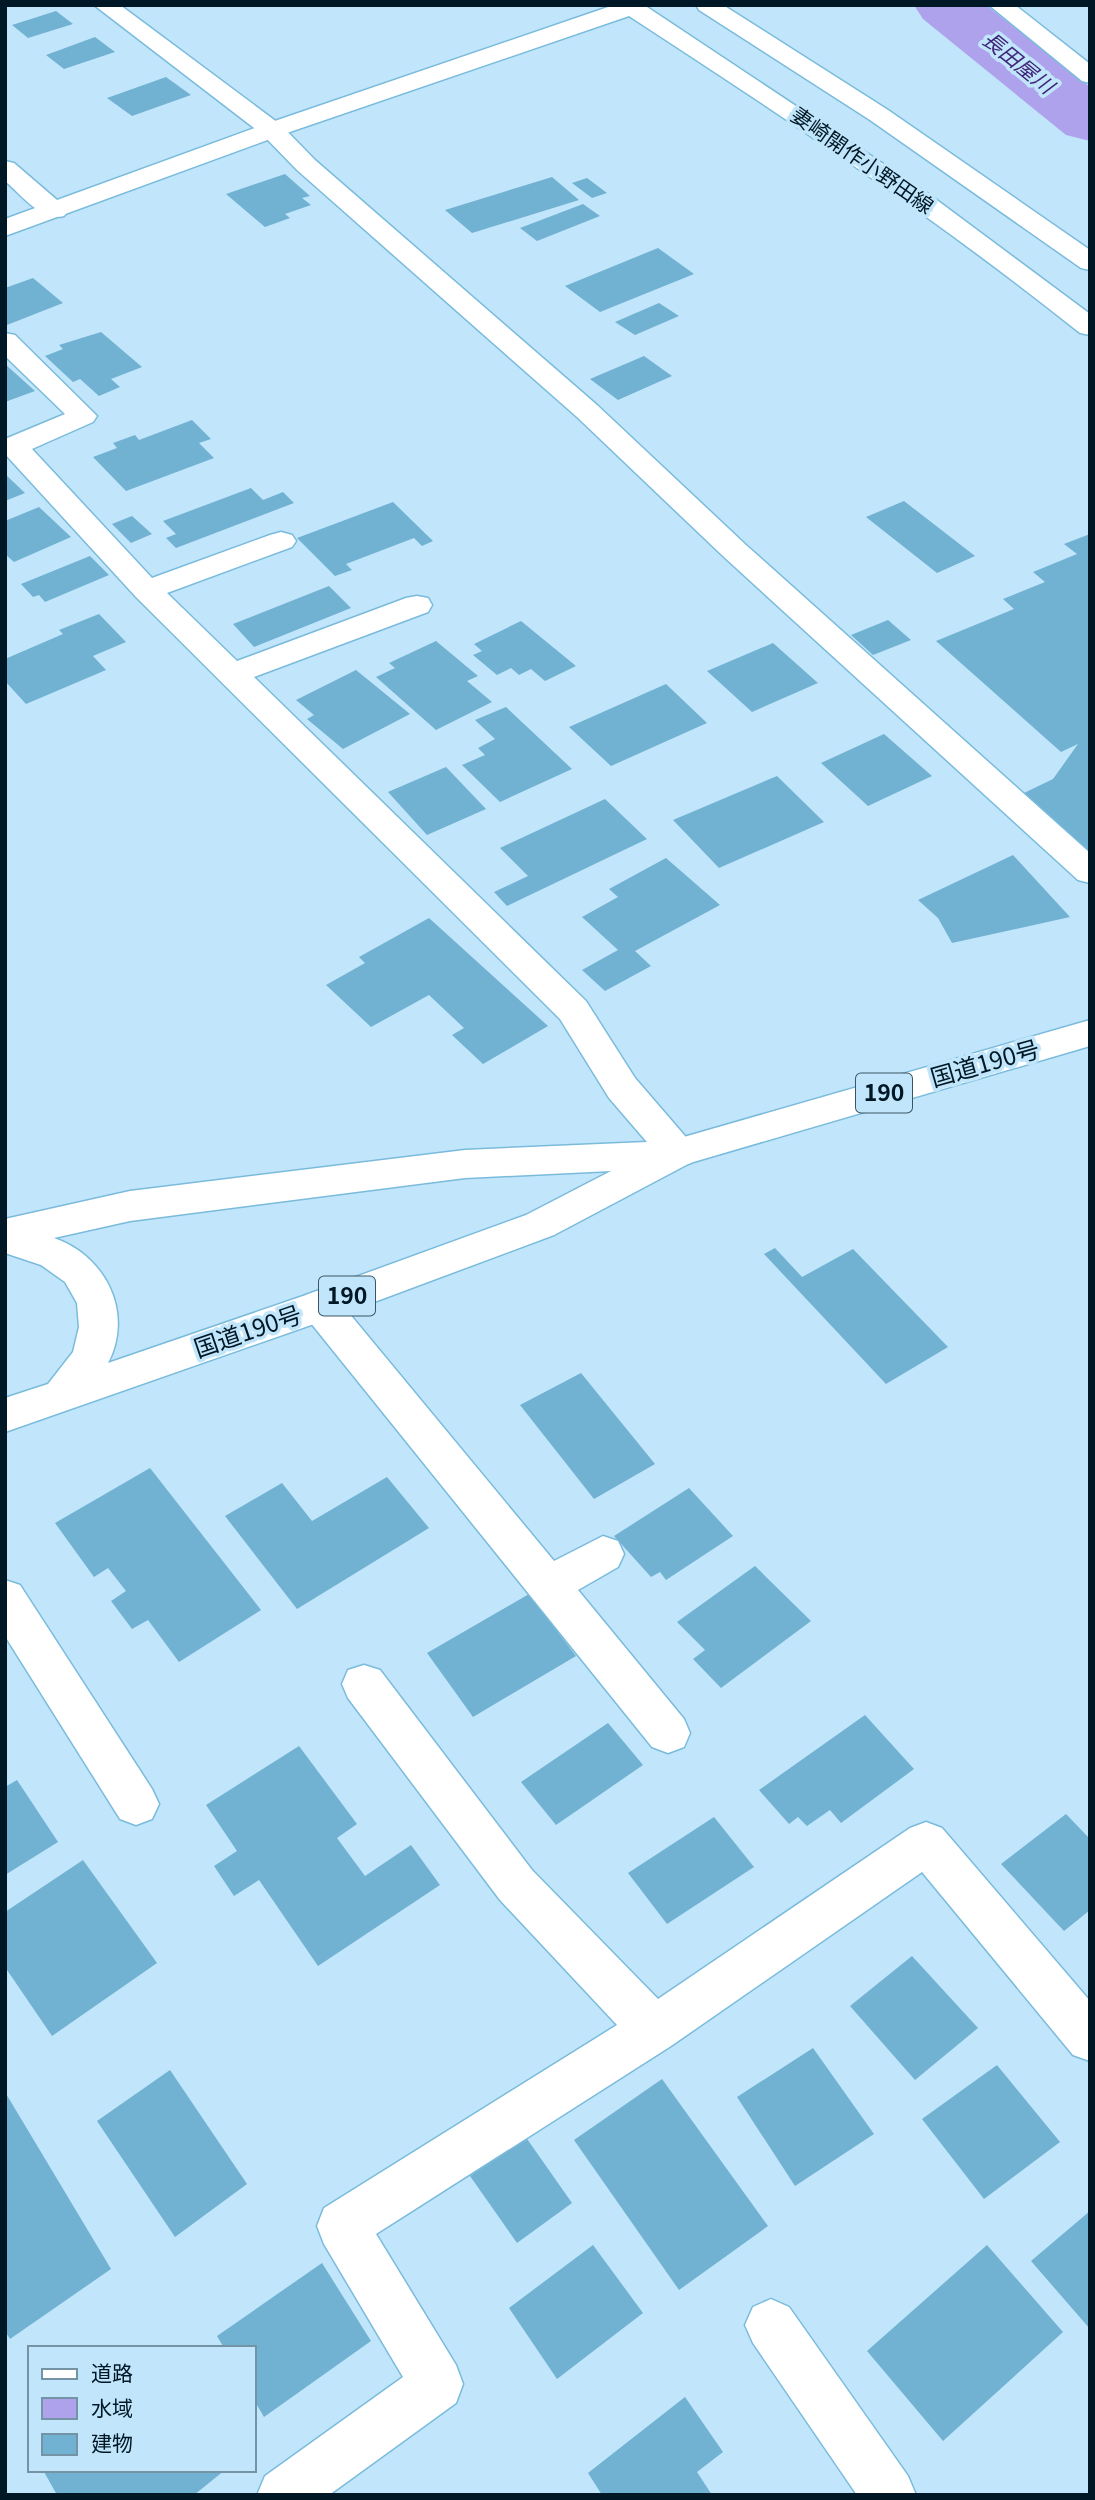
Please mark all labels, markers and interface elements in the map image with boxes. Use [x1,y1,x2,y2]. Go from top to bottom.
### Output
water label: 長田屋川 [977,23,1063,101]
street label: 妻崎開作小野田線 [786,99,941,220]
street label: 国道190号 [926,1029,1043,1094]
road number: 190 [856,1074,912,1112]
road number: 190 [319,1276,375,1316]
street label: 国道190号 [189,1295,306,1364]
legend [28,2346,256,2472]
text: 道路 [91,2357,133,2387]
text: 水域 [91,2392,133,2422]
text: 建物 [91,2427,133,2457]

